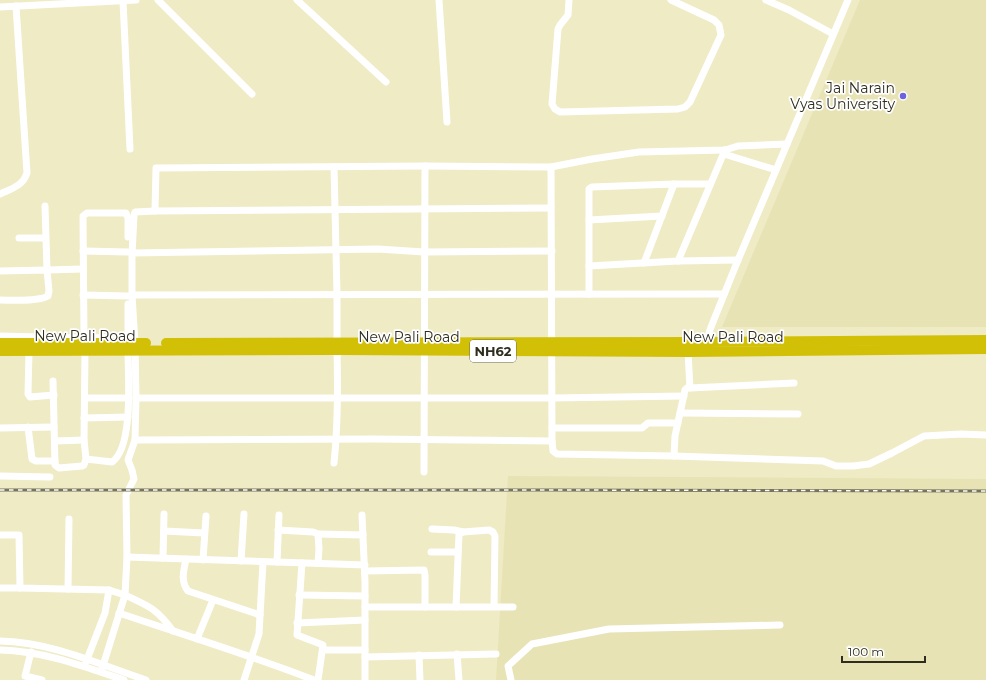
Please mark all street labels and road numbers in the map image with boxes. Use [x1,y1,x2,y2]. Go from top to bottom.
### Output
street label: New Pali Road [34,327,136,345]
street label: New Pali Road [358,328,460,346]
street label: New Pali Road [682,328,784,346]
road number: NH62 [470,340,516,362]

